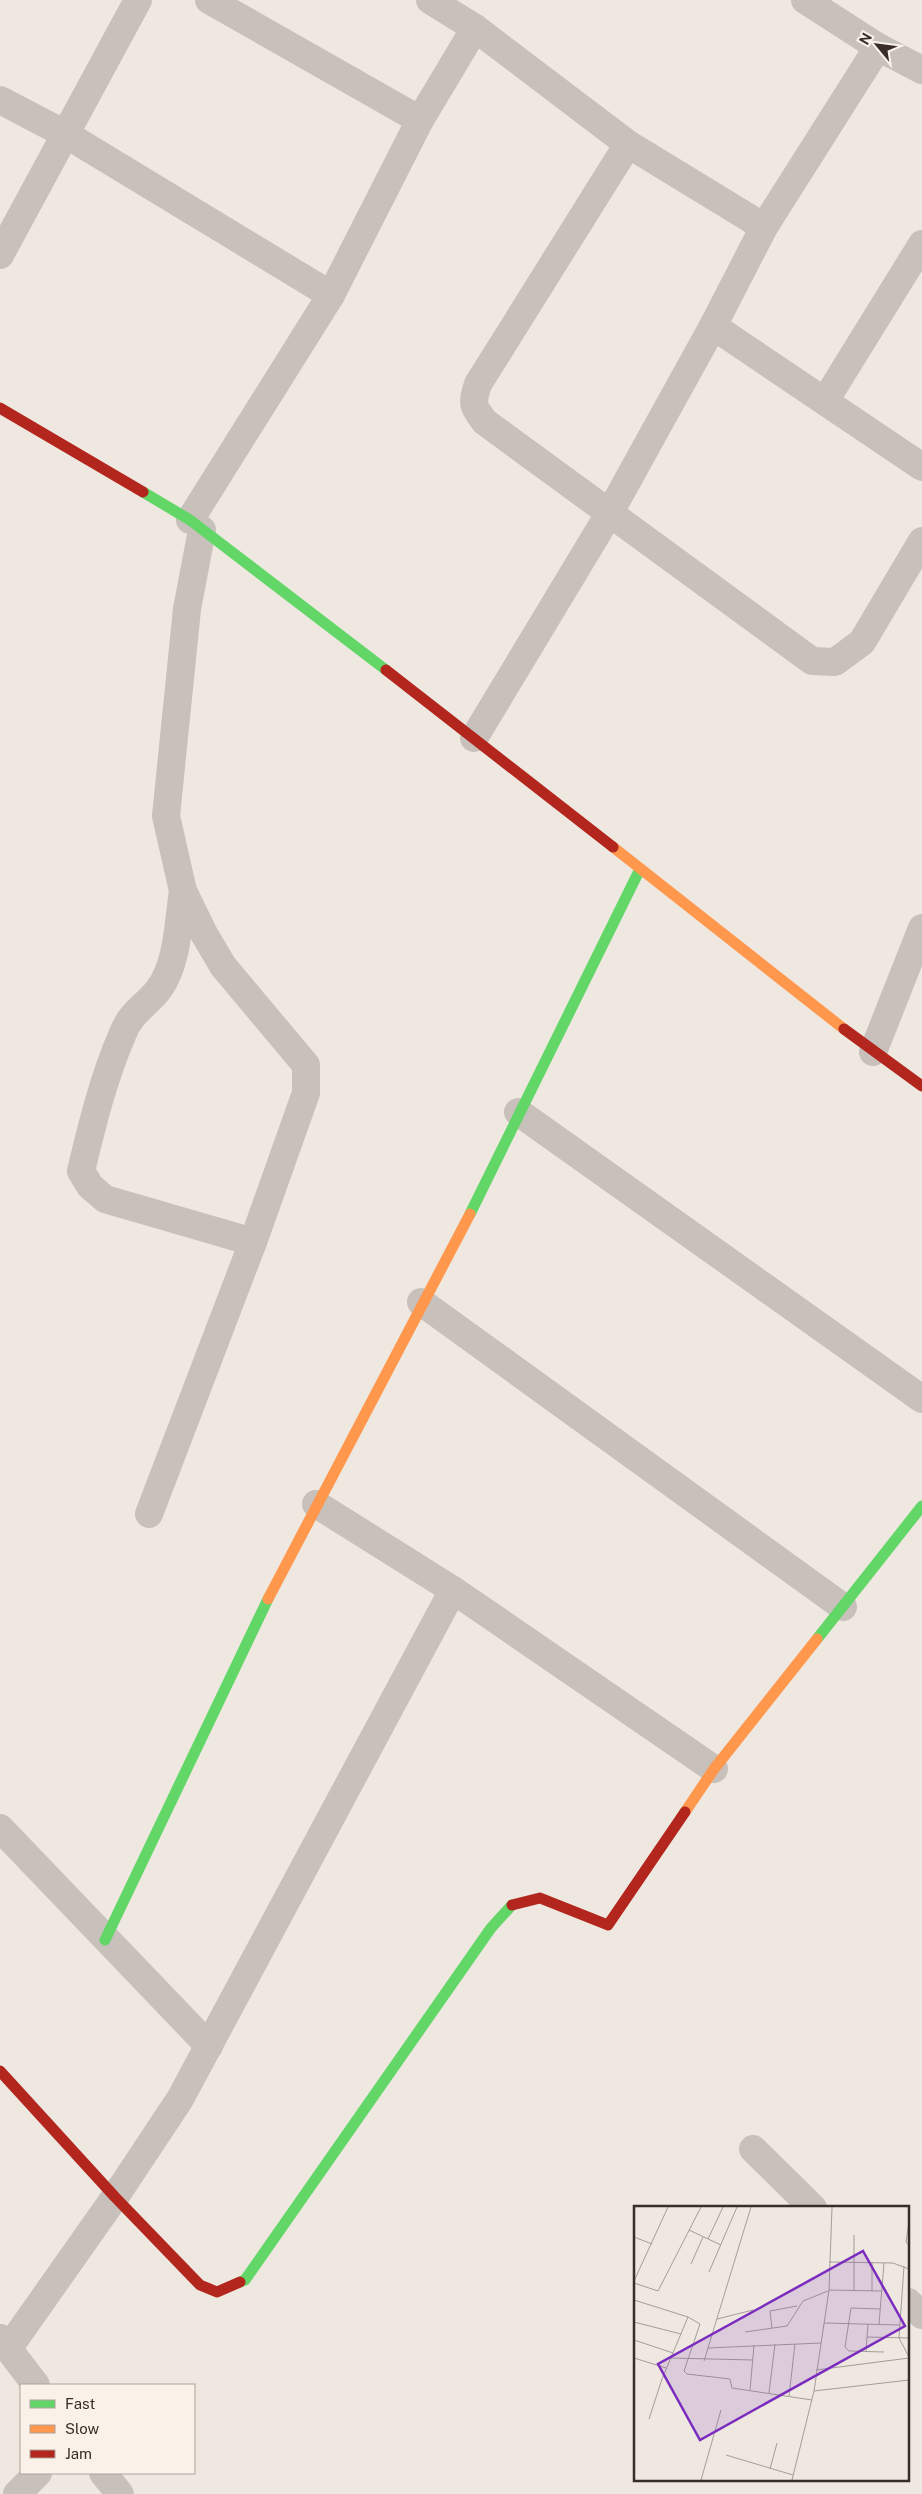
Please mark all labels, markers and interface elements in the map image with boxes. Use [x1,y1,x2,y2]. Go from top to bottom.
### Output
north arrow [852,20,902,70]
text: N [856,30,875,47]
inset map [634,2206,910,2482]
legend [20,2384,195,2474]
text: Fast [65,2395,95,2412]
text: Slow [65,2420,100,2437]
text: Jam [65,2445,92,2462]

